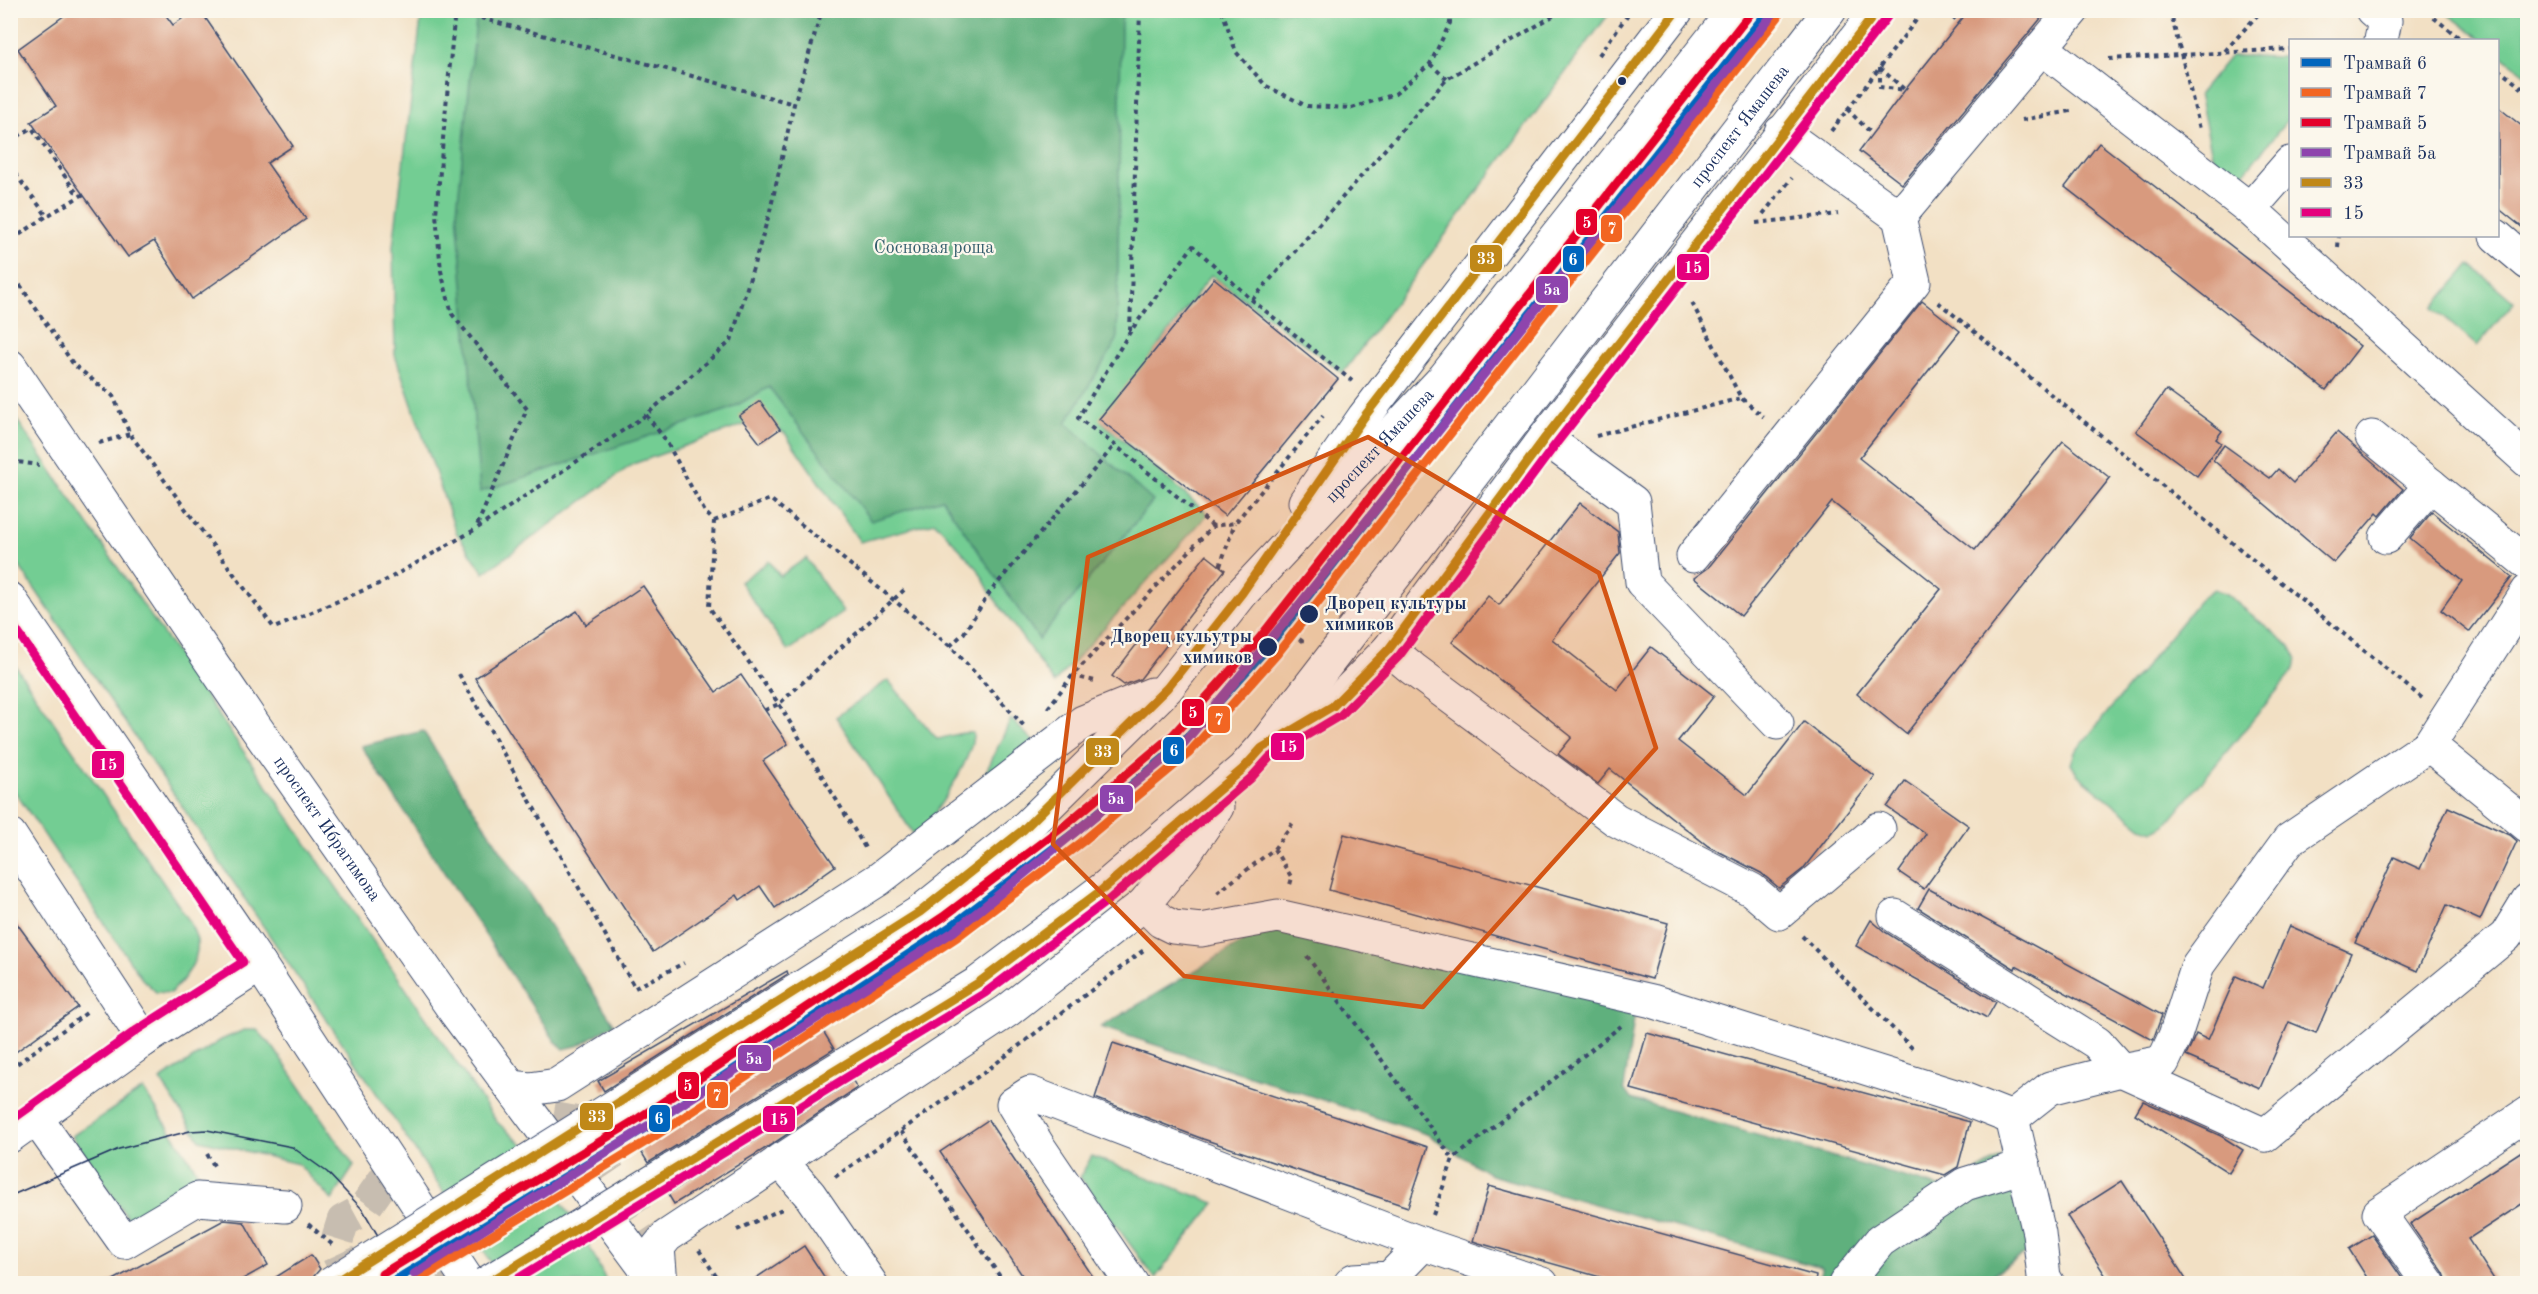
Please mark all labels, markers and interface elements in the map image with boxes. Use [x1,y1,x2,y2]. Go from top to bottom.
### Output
legend [2289,39,2499,237]
text: Трамвай 6 [2343,55,2427,73]
street label: проспект Ямашева [1688,62,1793,191]
unlabelled marker [1616,75,1628,87]
text: Трамвай 7 [2343,85,2427,103]
text: Трамвай 5 [2343,115,2427,133]
text: Трамвай 5а [2343,145,2436,163]
text: 33 [2343,175,2364,193]
text: 15 [2343,205,2364,223]
line badge: 5 [1575,208,1598,236]
line badge: 7 [1600,214,1623,243]
text: 5 [1582,216,1592,232]
text: 7 [1607,222,1617,238]
park label: Сосновая роща [874,239,994,257]
line badge: 33 [1469,244,1503,273]
line badge: 6 [1562,245,1585,273]
text: 33 [1477,252,1495,268]
text: 6 [1568,253,1578,269]
line badge: 15 [1676,253,1710,281]
text: 15 [1684,261,1702,277]
line badge: 5а [1535,275,1569,304]
text: 5а [1543,283,1561,299]
street label: проспект Ямашева [1322,385,1438,507]
place label: Дворец культуры химиков [1325,595,1467,634]
marker: Дворец культуры химиков [1298,603,1320,625]
place label: Дворец кульутры химиков [1110,628,1252,667]
marker: Дворец кульутры химиков [1257,636,1279,658]
line badge: 5 [1181,698,1205,727]
line badge: 7 [1207,705,1231,734]
text: 5 [1188,706,1198,722]
text: 7 [1214,713,1224,729]
line badge: 15 [1270,732,1305,761]
line badge: 6 [1162,736,1185,765]
line badge: 33 [1085,737,1120,766]
text: 15 [1279,740,1297,756]
text: 6 [1169,744,1179,760]
text: 33 [1094,745,1112,761]
line badge: 15 [91,750,125,779]
street label: проспект Ибрагимова [270,753,384,905]
text: 15 [99,758,117,774]
line badge: 5а [1099,784,1134,813]
text: 5а [1107,792,1125,808]
line badge: 5а [737,1044,772,1072]
text: 5а [745,1052,763,1068]
line badge: 5 [677,1071,700,1100]
text: 5 [683,1079,693,1095]
line badge: 7 [706,1081,729,1109]
text: 7 [712,1089,722,1105]
line badge: 33 [579,1102,614,1131]
line badge: 6 [648,1104,671,1133]
line badge: 15 [762,1105,796,1133]
text: 33 [588,1110,606,1126]
text: 6 [654,1112,664,1128]
text: 15 [770,1113,788,1129]

